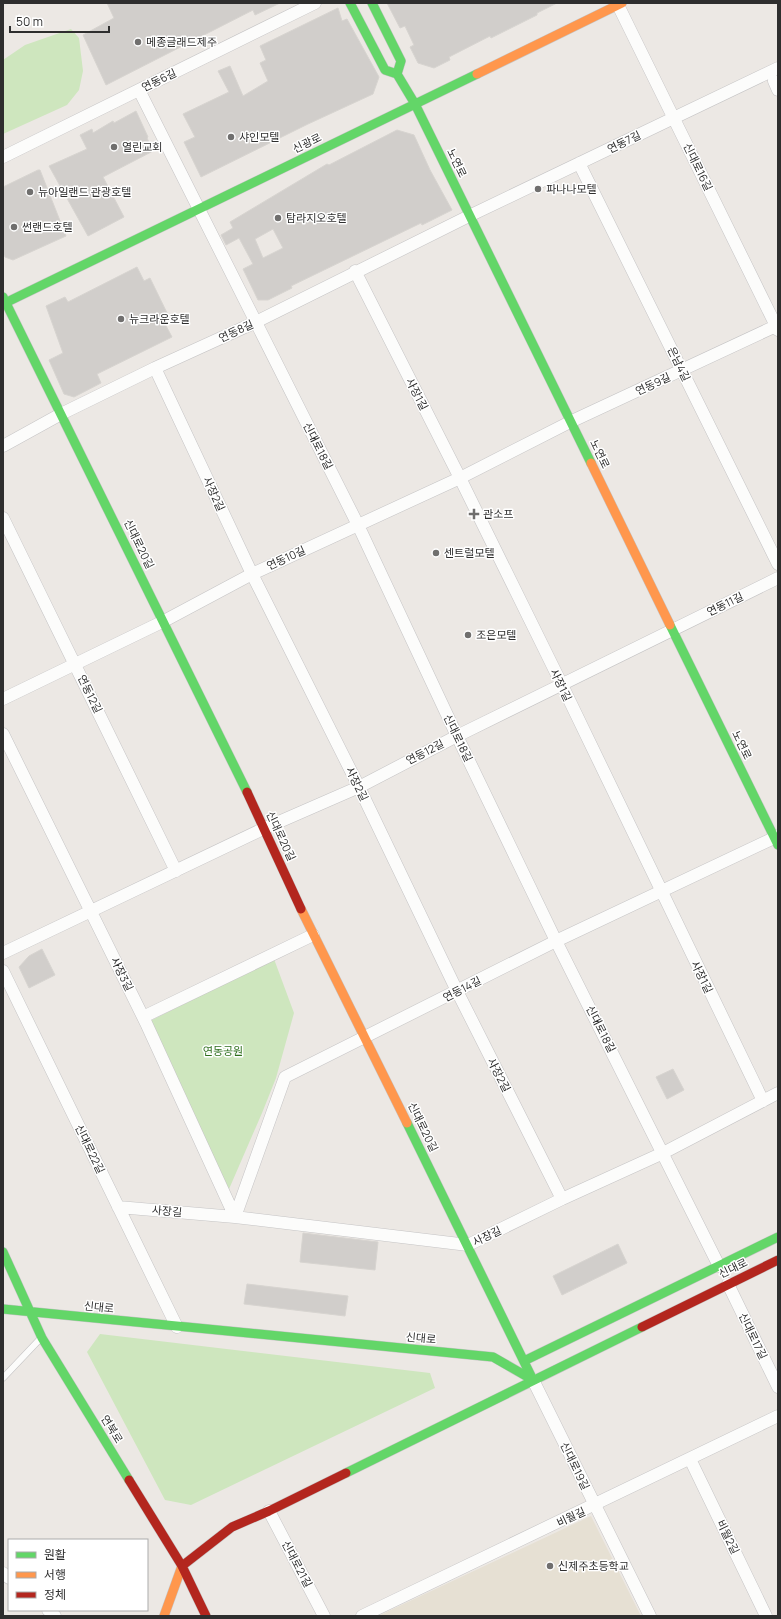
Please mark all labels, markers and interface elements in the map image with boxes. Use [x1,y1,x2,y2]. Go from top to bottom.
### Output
scale bar [10,8,109,34]
text: 50 m [16,13,43,30]
place label: 메종글래드제주 [146,34,217,49]
marker: 메종글래드제주 [133,37,143,47]
street label: 연동6길 [139,65,179,94]
street label: 연동7길 [604,127,643,156]
place label: 샤인모텔 [239,129,279,144]
street label: 신광로 [290,129,324,156]
marker: 샤인모텔 [226,132,236,142]
place label: 열린교회 [122,139,162,154]
street label: 신대로16길 [680,140,717,193]
marker: 열린교회 [109,142,119,152]
street label: 노연로 [444,146,471,180]
place label: 파나나모텔 [546,181,597,196]
place label: 뉴아일랜드 관광호텔 [38,184,131,199]
marker: 파나나모텔 [533,184,543,194]
marker: 뉴아일랜드 관광호텔 [25,187,35,197]
place label: 탐라지오호텔 [286,210,347,225]
marker: 탐라지오호텔 [273,213,283,223]
place label: 썬랜드호텔 [22,219,73,234]
marker: 썬랜드호텔 [9,222,19,232]
place label: 뉴크라운호텔 [129,311,190,326]
marker: 뉴크라운호텔 [116,314,126,324]
street label: 연동8길 [216,316,256,345]
street label: 은남4길 [665,344,694,384]
street label: 연동9길 [633,369,673,398]
street label: 사장1길 [403,375,432,413]
street label: 신대로18길 [300,420,337,472]
street label: 노연로 [587,437,614,471]
street label: 사장2길 [200,474,229,514]
place label: 관소프 [483,506,513,521]
marker: 관소프 [468,508,480,520]
street label: 신대로20길 [121,516,158,571]
street label: 연동10길 [264,542,308,573]
place label: 센트럴모텔 [444,545,495,560]
marker: 센트럴모텔 [431,548,441,558]
street label: 연동11길 [704,588,746,619]
place label: 조은모텔 [476,627,516,642]
marker: 조은모텔 [463,630,473,640]
street label: 사장1길 [547,666,576,704]
street label: 연동12길 [75,672,106,715]
street label: 신대로18길 [440,712,476,764]
street label: 노연로 [729,728,756,762]
street label: 연동12길 [403,736,446,768]
street label: 사장2길 [343,764,372,804]
street label: 신대로20길 [263,808,300,863]
street label: 사장3길 [108,954,137,993]
street label: 사장1길 [688,958,717,996]
street label: 연동14길 [440,973,484,1005]
street label: 신대로18길 [583,1003,620,1055]
park label: 연동공원 [203,1043,243,1058]
street label: 사장2길 [484,1055,514,1095]
street label: 신대로20길 [405,1099,442,1154]
street label: 신대로22길 [72,1122,109,1176]
street label: 사장길 [151,1202,183,1219]
street label: 사장길 [470,1222,504,1249]
street label: 신대로 [716,1254,750,1281]
street label: 신대로 [83,1297,115,1316]
street label: 신대로17길 [736,1310,771,1362]
street label: 신대로 [405,1329,437,1346]
street label: 연북로 [98,1412,127,1446]
street label: 신대로19길 [557,1439,594,1492]
street label: 비월길 [554,1503,588,1530]
street label: 비월2길 [714,1517,743,1557]
street label: 신대로21길 [279,1538,316,1590]
legend [8,1539,148,1611]
text: 원활 [44,1546,66,1563]
place label: 신제주초등학교 [558,1558,629,1573]
marker: 신제주초등학교 [545,1561,555,1571]
text: 서행 [44,1566,66,1583]
text: 정체 [44,1586,66,1603]

